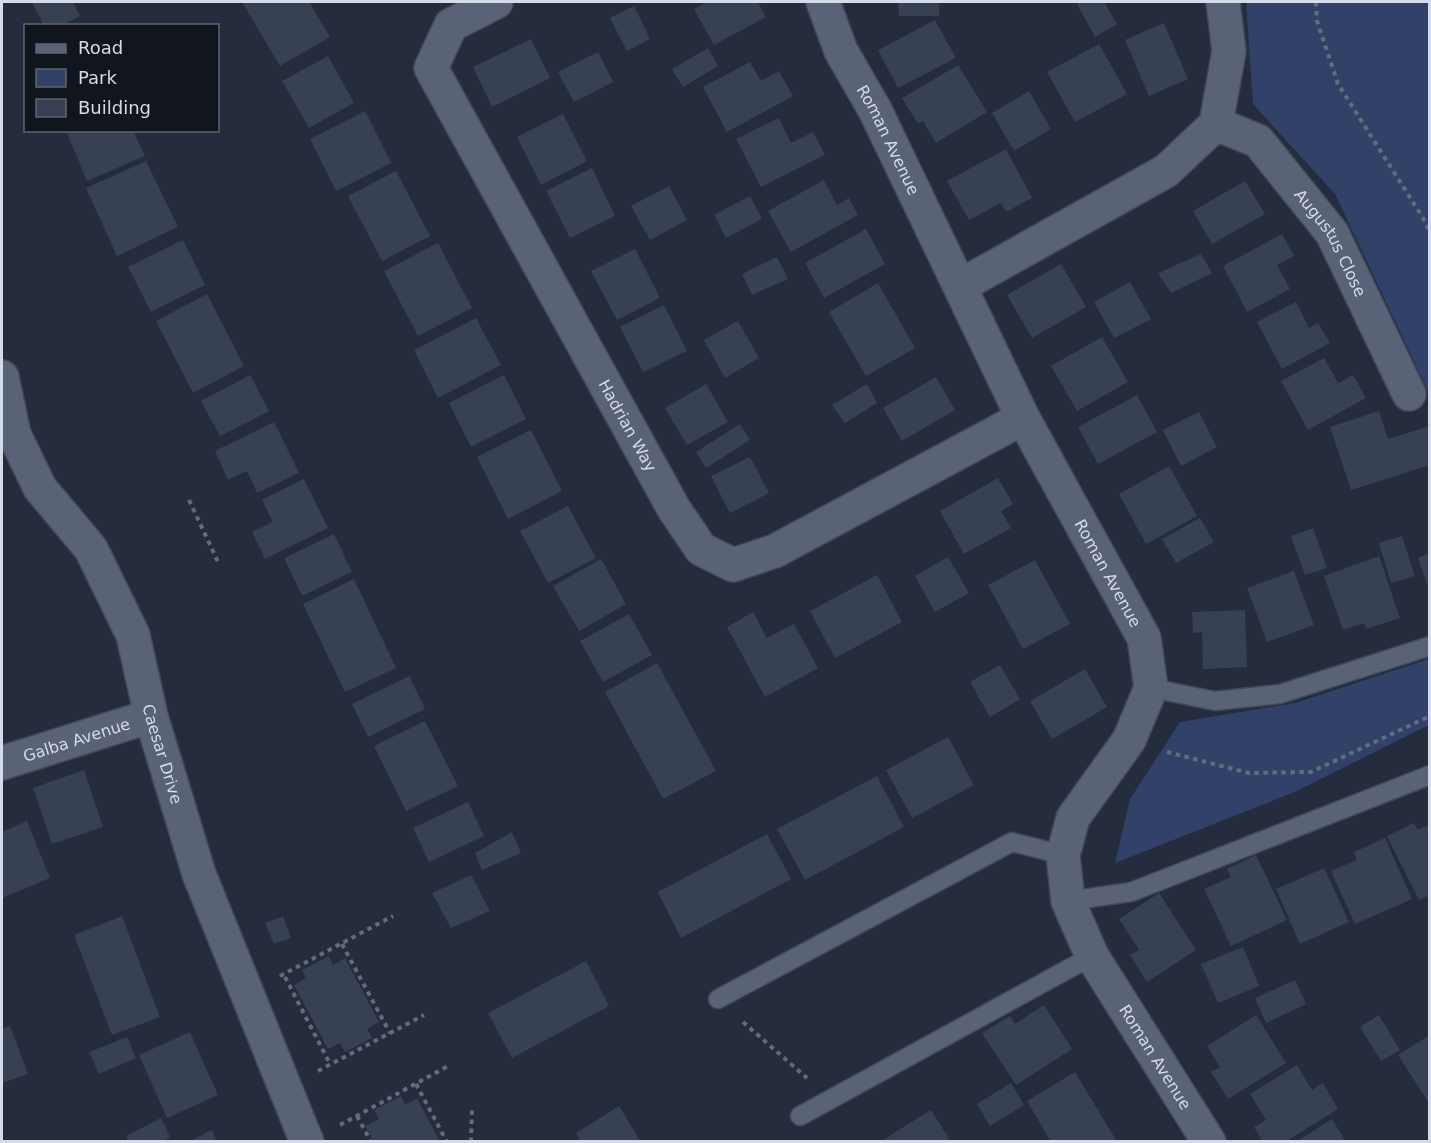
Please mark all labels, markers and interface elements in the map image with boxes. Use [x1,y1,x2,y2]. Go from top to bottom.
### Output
legend [24,24,219,132]
text: Road [78,37,123,58]
text: Park [78,67,117,88]
street label: Roman Avenue [853,82,923,198]
text: Building [78,97,151,118]
street label: Augustus Close [1290,185,1370,300]
street label: Hadrian Way [595,376,660,475]
street label: Roman Avenue [1071,516,1145,631]
street label: Caesar Drive [139,702,186,806]
street label: Galba Avenue [21,714,132,766]
street label: Roman Avenue [1115,1001,1195,1113]

